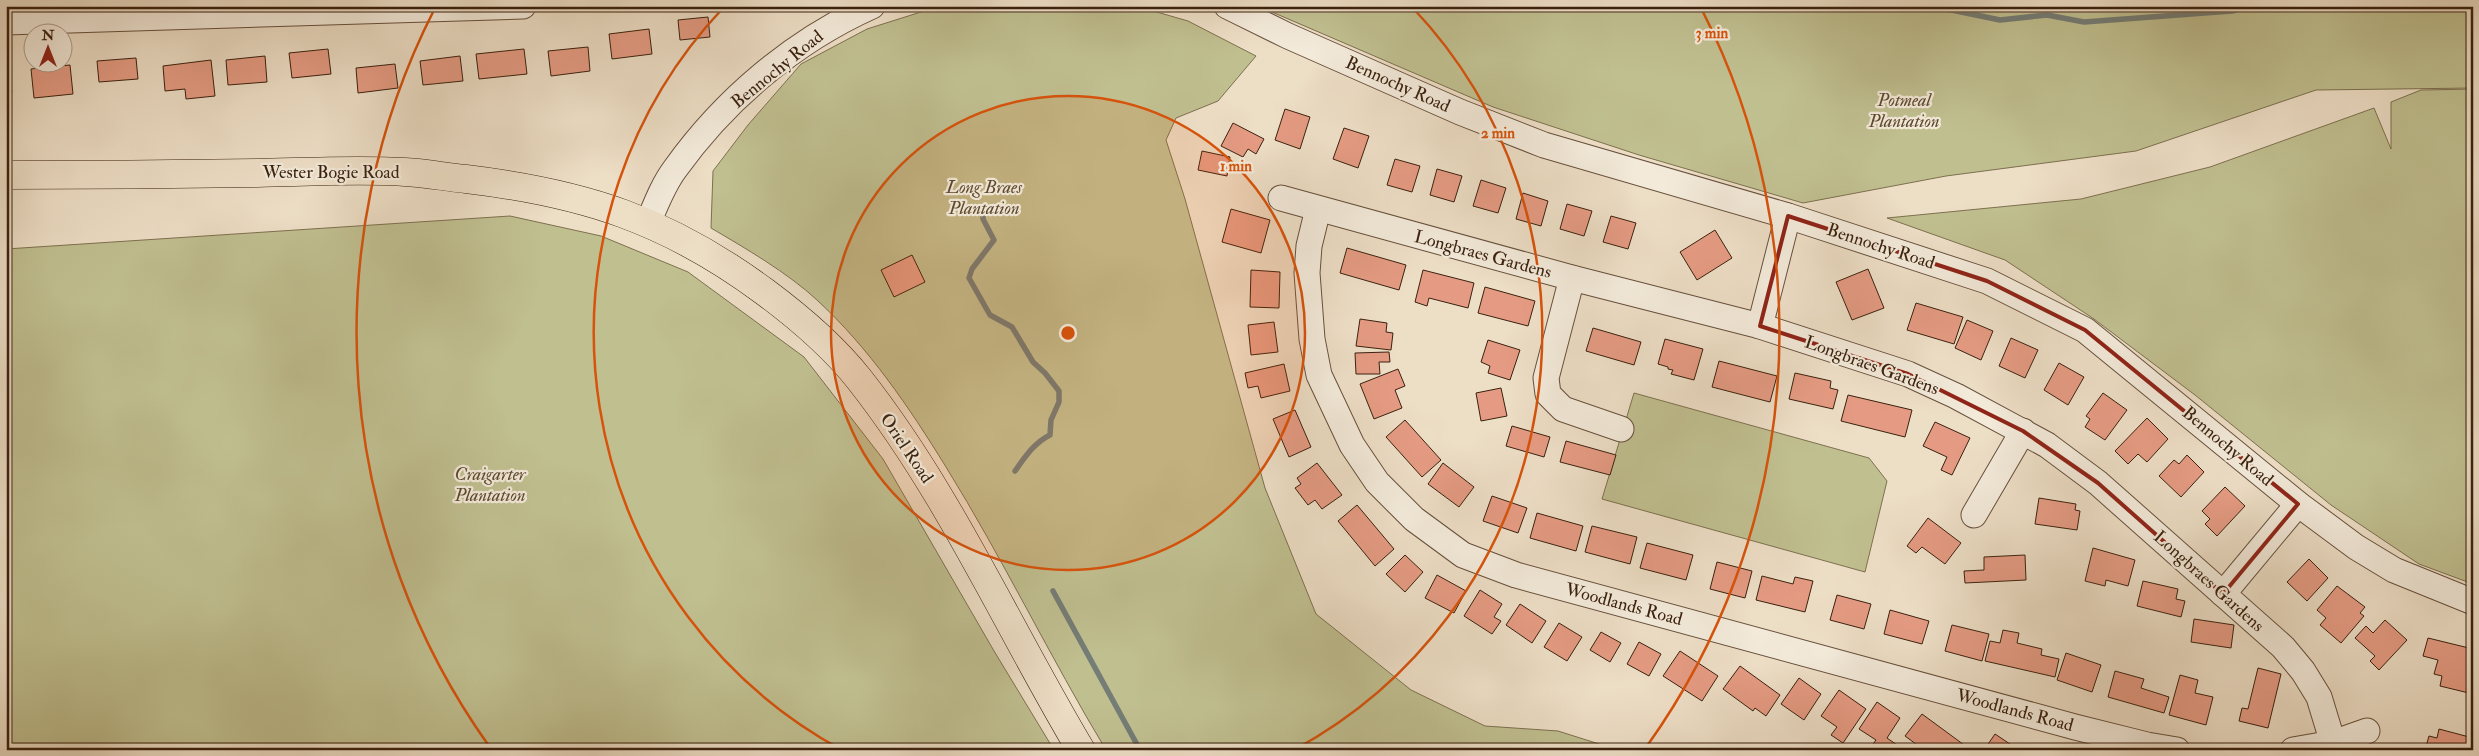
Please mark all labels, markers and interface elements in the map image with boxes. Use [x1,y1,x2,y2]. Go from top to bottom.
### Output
north arrow [22,22,72,72]
text: 3 min [1696,24,1728,43]
street label: Bennochy Road [726,25,828,114]
text: N [41,27,55,44]
street label: Bennochy Road [1342,51,1454,118]
park label: Potmeal Plantation [1868,89,1939,133]
text: 2 min [1481,124,1515,143]
text: 1 min [1220,157,1252,176]
street label: Wester Bogie Road [261,161,400,184]
park label: Long Braes Plantation [945,176,1023,220]
street label: Bennochy Road [1824,218,1938,275]
street label: Longbraes Gardens [1412,225,1554,284]
centre of rings [1059,324,1077,342]
street label: Longbraes Gardens [1802,331,1942,400]
street label: Bennochy Road [2177,401,2278,491]
street label: Oriel Road [875,409,938,488]
park label: Craigarter Plantation [454,463,527,507]
street label: Longbraes Gardens [2148,526,2269,637]
street label: Woodlands Road [1562,578,1685,631]
street label: Woodlands Road [1953,684,2076,737]

